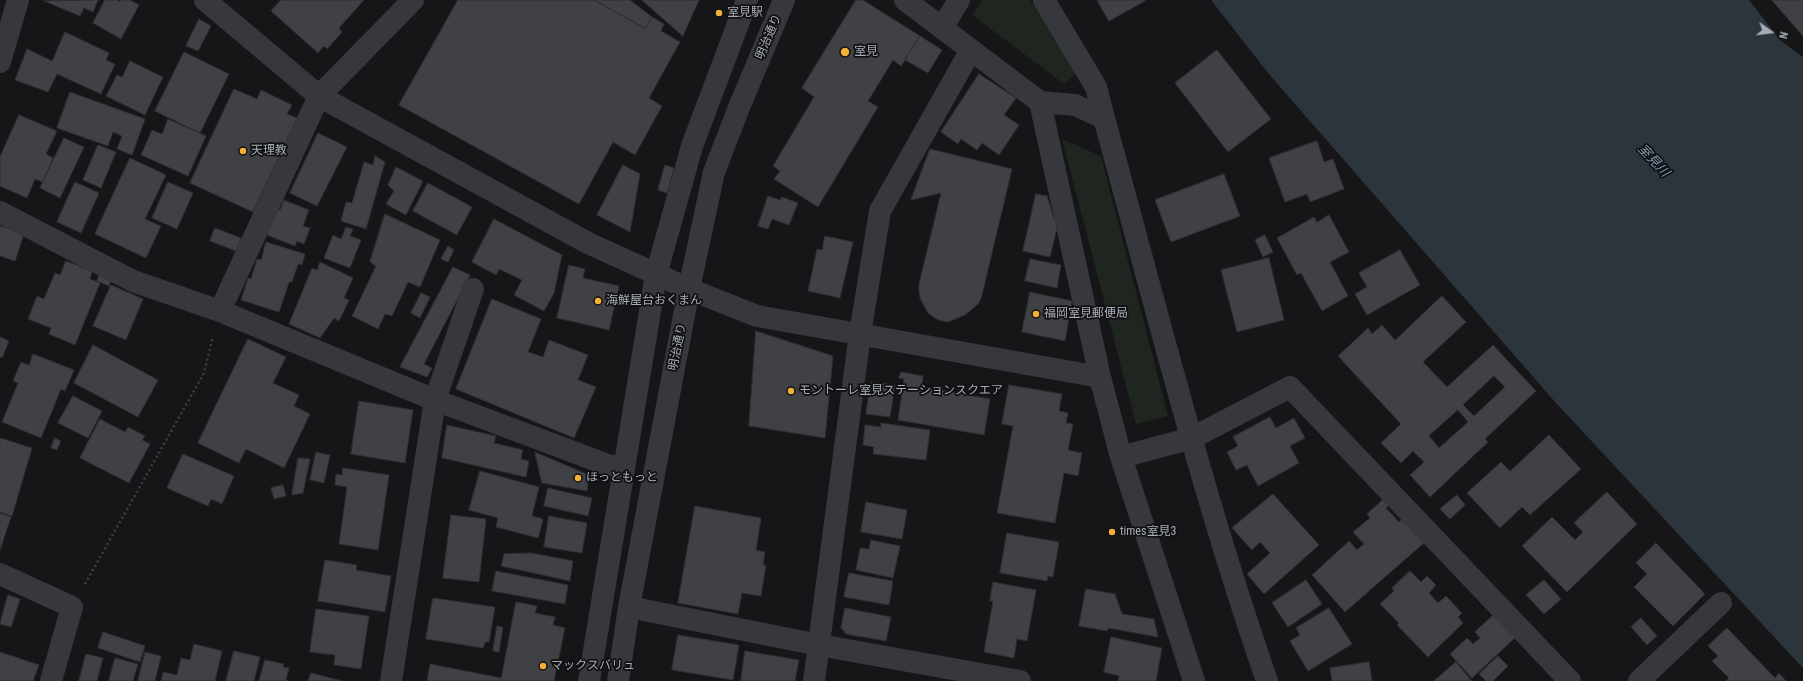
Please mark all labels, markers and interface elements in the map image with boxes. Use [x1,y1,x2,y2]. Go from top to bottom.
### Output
place label: 室見駅 [727,6,763,20]
marker: 室見駅 [714,8,724,18]
street label: 明治通り [753,12,785,62]
north arrow [1751,12,1791,52]
text: N [1776,30,1790,40]
place label: 室見 [854,45,878,59]
marker: 室見 [839,46,851,58]
water label: 室見川 [1634,141,1672,181]
place label: 天理教 [251,144,287,158]
marker: 天理教 [238,146,248,156]
place label: 海鮮屋台おくまん [606,294,702,308]
marker: 海鮮屋台おくまん [593,296,603,306]
place label: 福岡室見郵便局 [1044,307,1128,321]
marker: 福岡室見郵便局 [1031,309,1041,319]
street label: 明治通り [666,322,690,372]
place label: モントーレ室見ステーションスクエア [799,384,1003,398]
marker: モントーレ室見ステーションスクエア [786,386,796,396]
place label: ほっともっと [586,471,658,485]
marker: ほっともっと [573,473,583,483]
place label: times室見3 [1120,525,1176,539]
marker: times室見3 [1107,527,1117,537]
place label: マックスバリュ [551,659,635,673]
marker: マックスバリュ [538,661,548,671]

